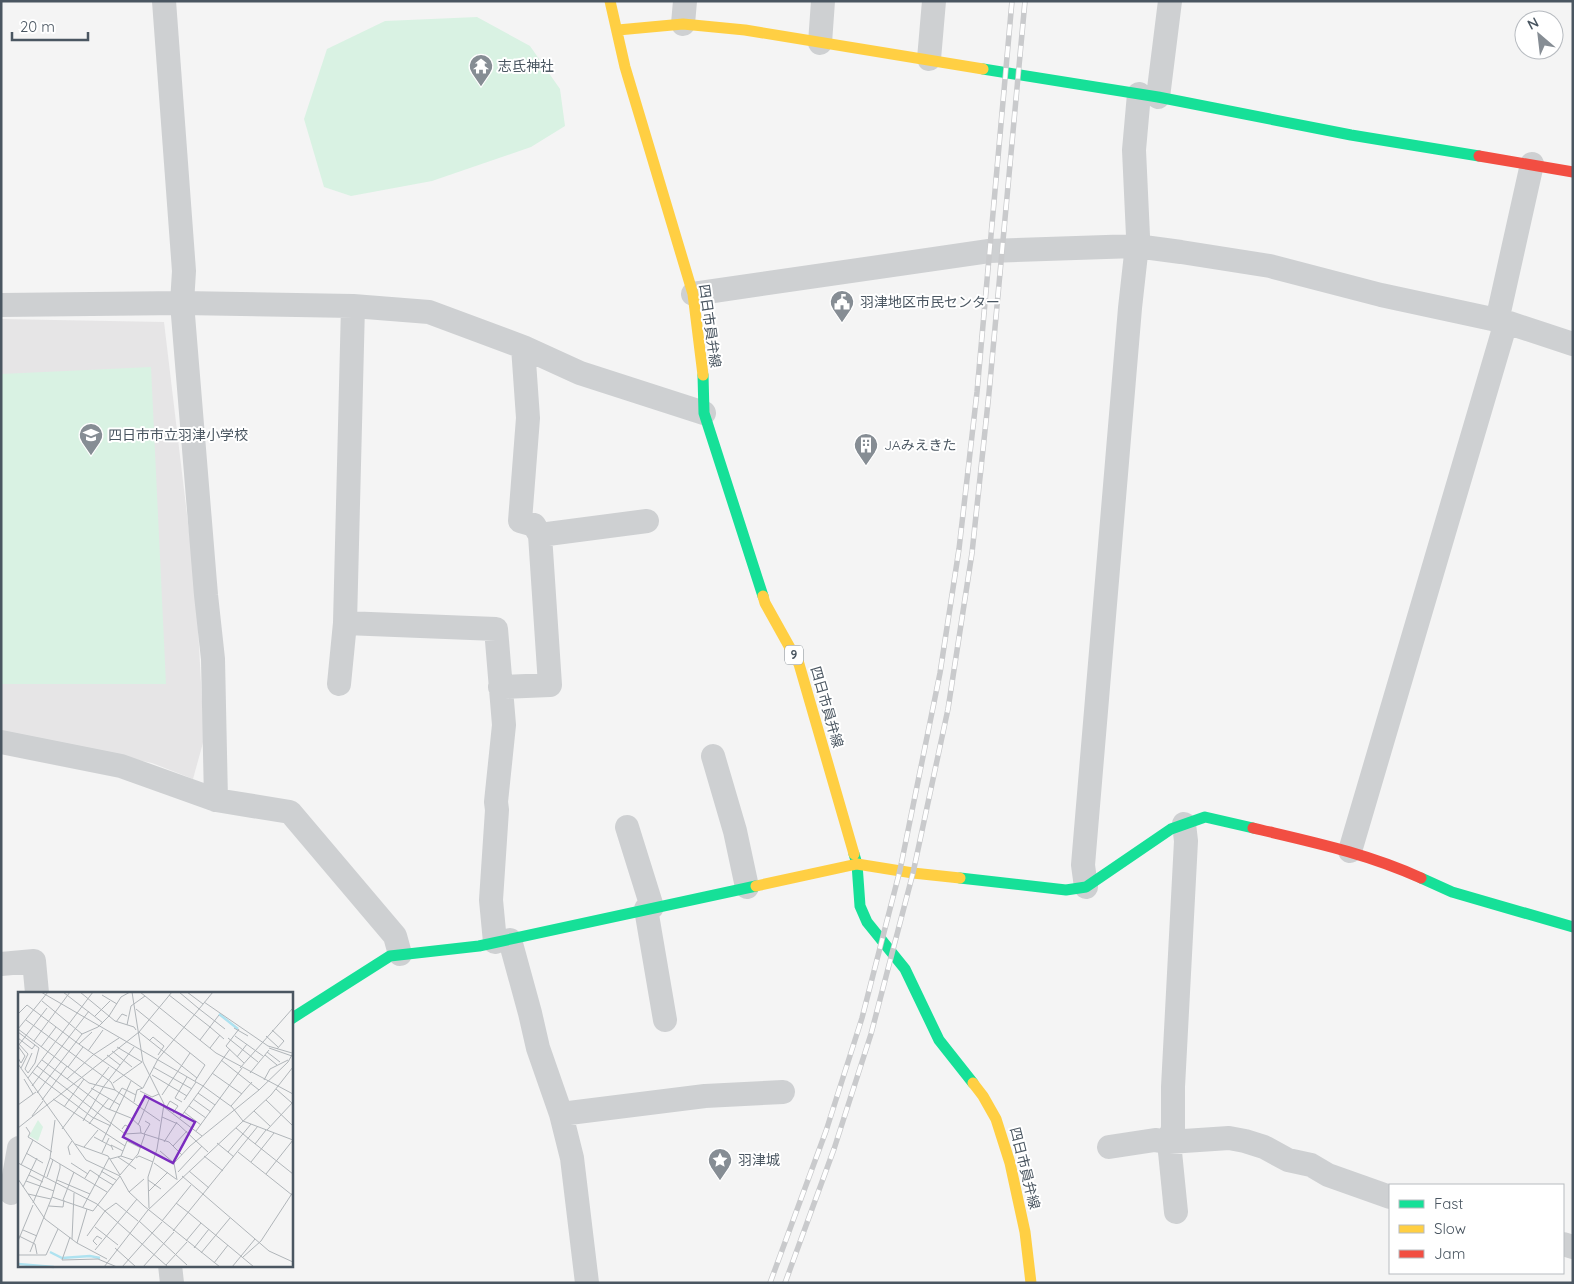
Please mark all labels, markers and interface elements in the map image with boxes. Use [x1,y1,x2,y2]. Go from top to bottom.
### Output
scale bar [12,10,89,42]
north arrow [1514,10,1564,60]
text: N [1524,13,1542,34]
text: 20 m [20,17,55,36]
temple icon: 志氐神社 [468,53,494,87]
place label: 志氐神社 [498,57,554,75]
street label: 四日市員弁線 [695,283,725,369]
public building icon: 羽津地区市民センター [829,289,855,323]
place label: 羽津地区市民センター [860,293,1000,311]
school or university icon: 四日市市立羽津小学校 [78,422,104,456]
place label: 四日市市立羽津小学校 [108,426,248,444]
building icon: JAみえきた [853,432,879,466]
place label: JAみえきた [884,436,956,454]
road number: 9 [785,646,803,664]
street label: 四日市員弁線 [807,664,847,750]
inset map [18,992,292,1266]
street label: 四日市員弁線 [1006,1125,1044,1211]
place icon: 羽津城 [707,1147,733,1181]
place label: 羽津城 [738,1151,780,1169]
legend [1389,1184,1564,1274]
text: Fast [1434,1194,1463,1213]
text: Slow [1434,1219,1466,1238]
text: Jam [1434,1244,1465,1263]

